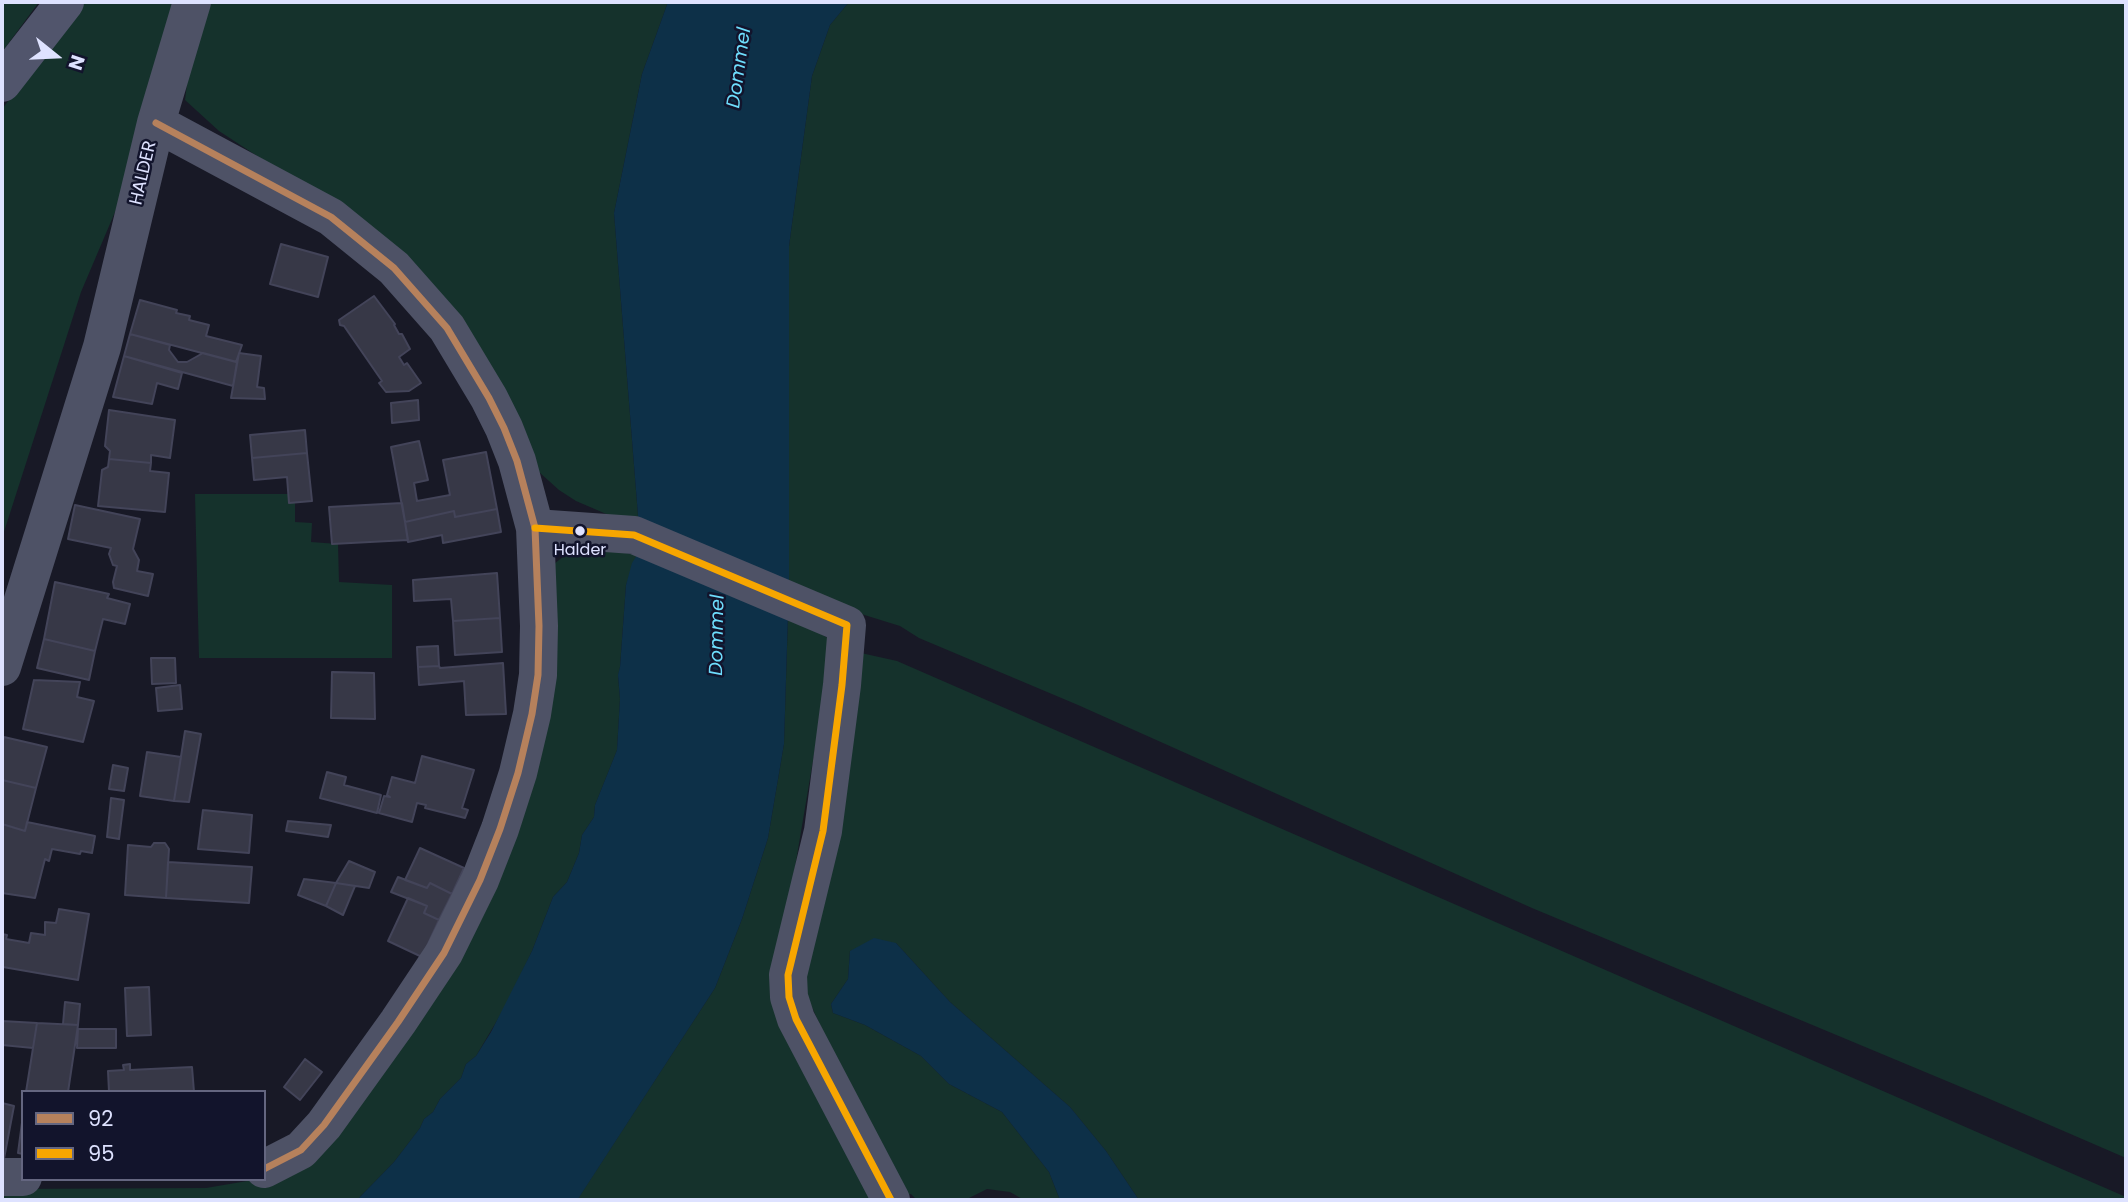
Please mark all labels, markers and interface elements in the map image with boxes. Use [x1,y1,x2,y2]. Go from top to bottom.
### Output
north arrow [21,21,91,91]
water label: Dommel [723,26,757,110]
text: N [61,52,91,74]
street label: HALDER [126,139,162,207]
marker: Halder [573,524,587,538]
place label: Halder [554,541,606,561]
water label: Dommel [706,594,730,676]
legend [21,1090,266,1181]
text: 92 [88,1104,113,1133]
text: 95 [88,1139,114,1168]

